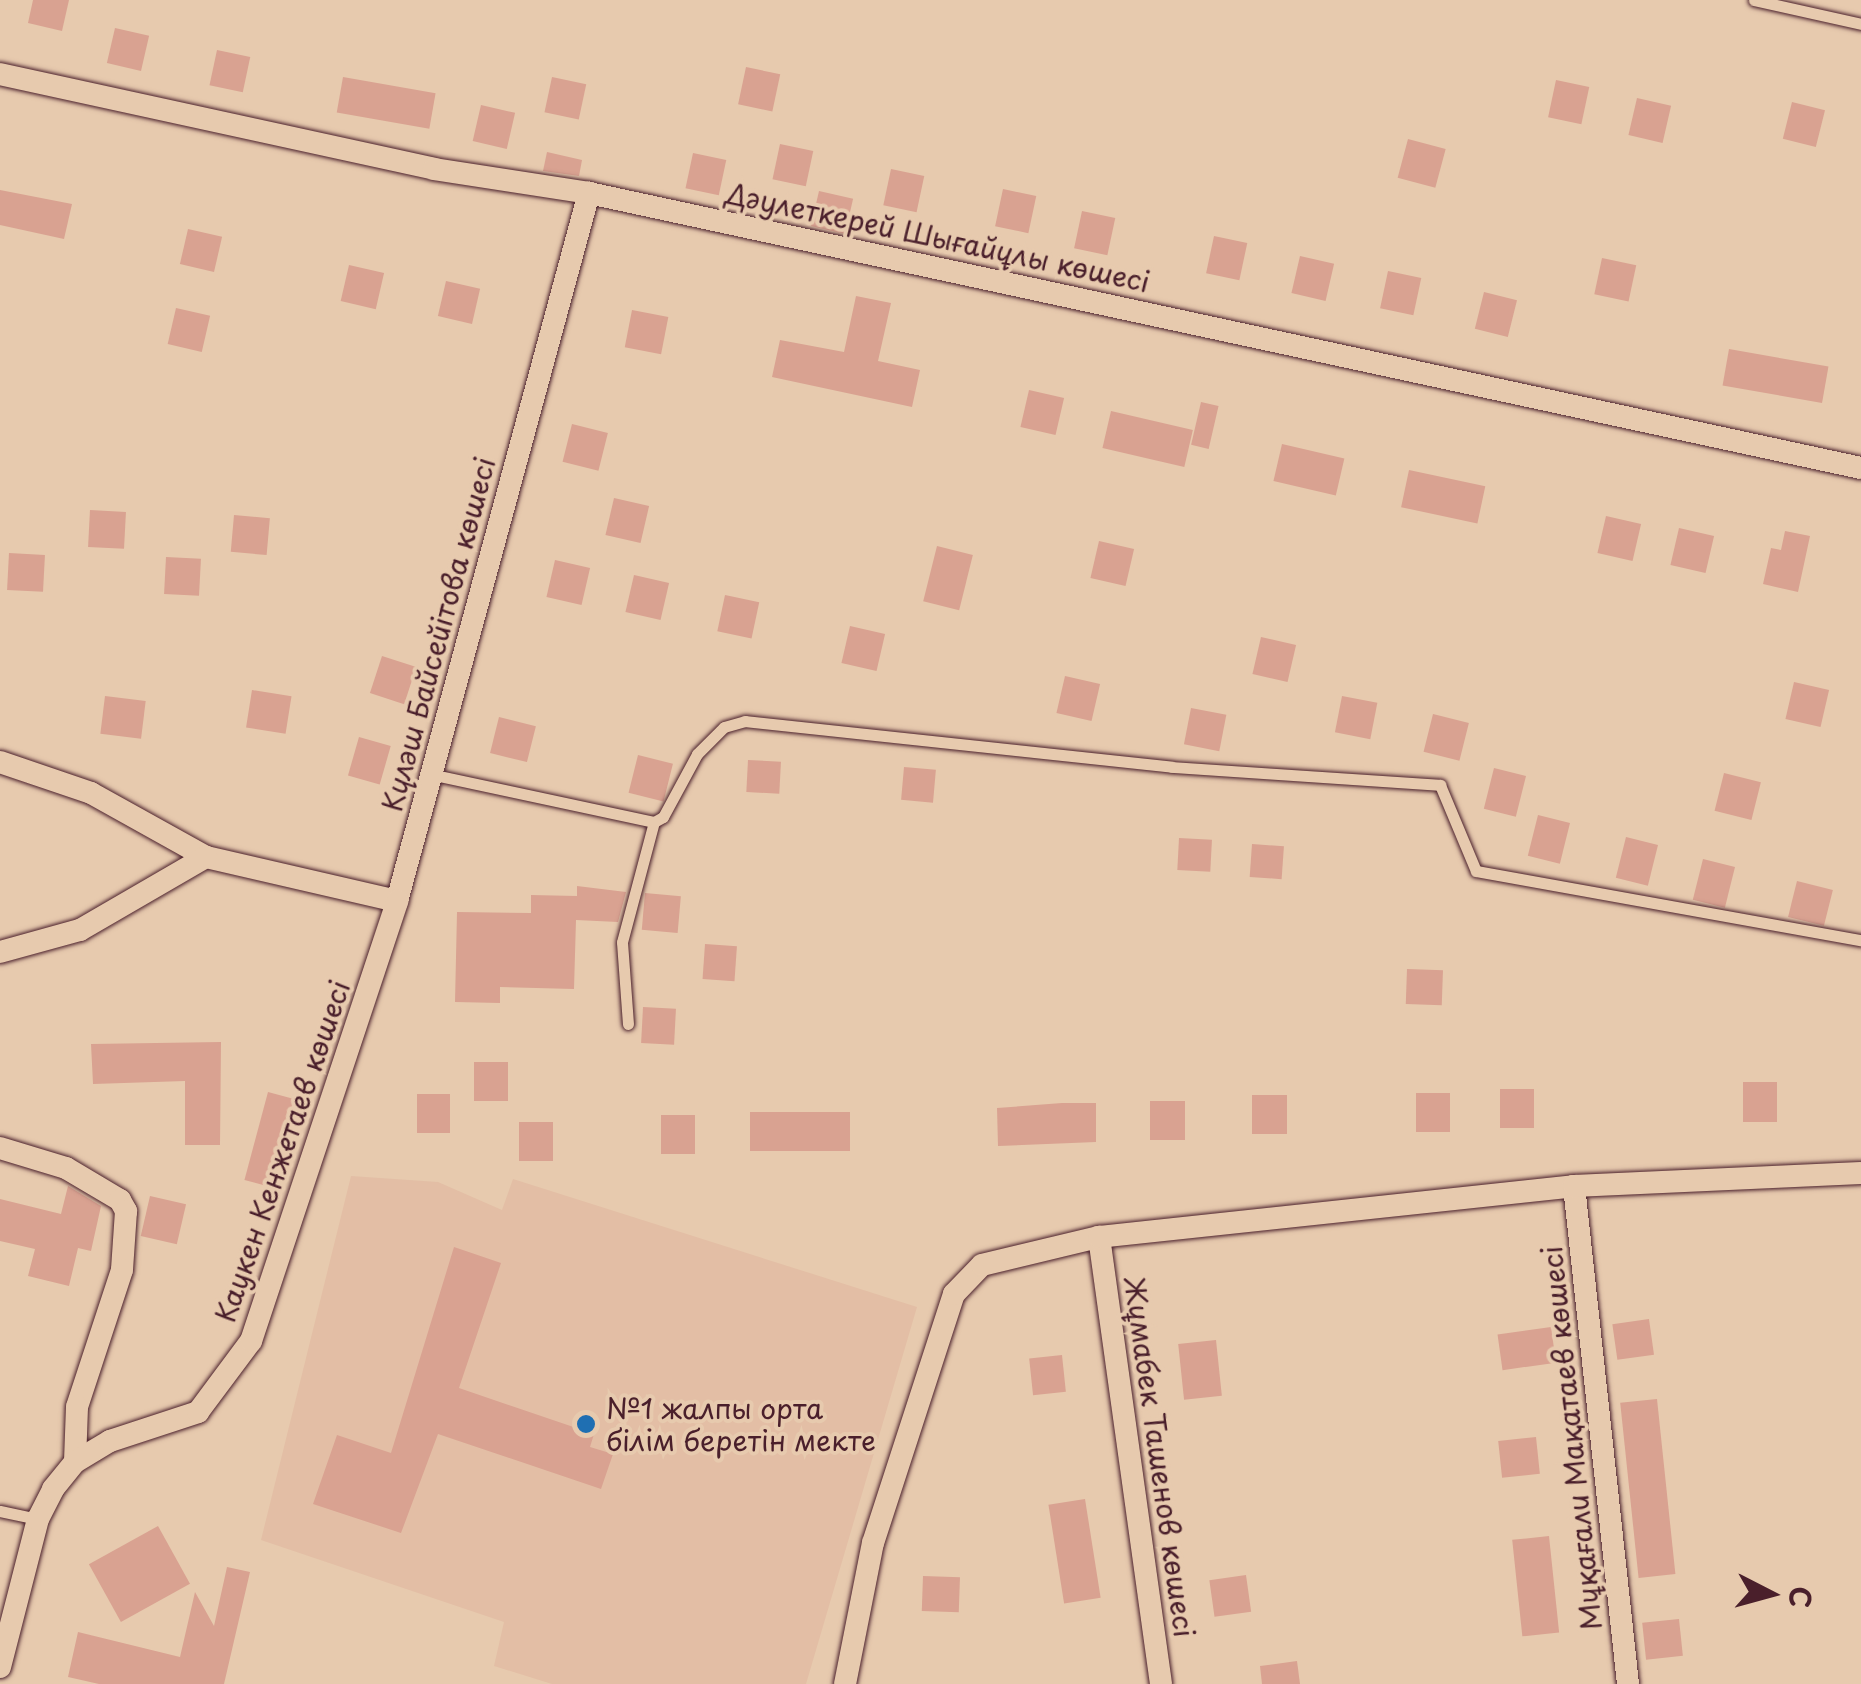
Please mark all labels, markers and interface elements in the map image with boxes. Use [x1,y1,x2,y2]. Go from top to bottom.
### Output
street label: Дәулеткерей Шығайұлы көшесі [723,176,1153,298]
street label: Күләш Байсейітова көшесі [374,453,502,815]
street label: Каукен Кенжетаев көшесі [207,975,357,1327]
street label: Мұқағали Мақатаев көшесі [1534,1244,1608,1632]
street label: Жұмабек Ташенов көшесі [1118,1274,1202,1640]
place label: №1 жалпы орта білім беретін мекте [606,1391,877,1457]
marker: №1 жалпы орта білім беретін мекте [575,1413,597,1435]
north arrow [1721,1544,1821,1644]
text: С [1779,1584,1824,1610]

